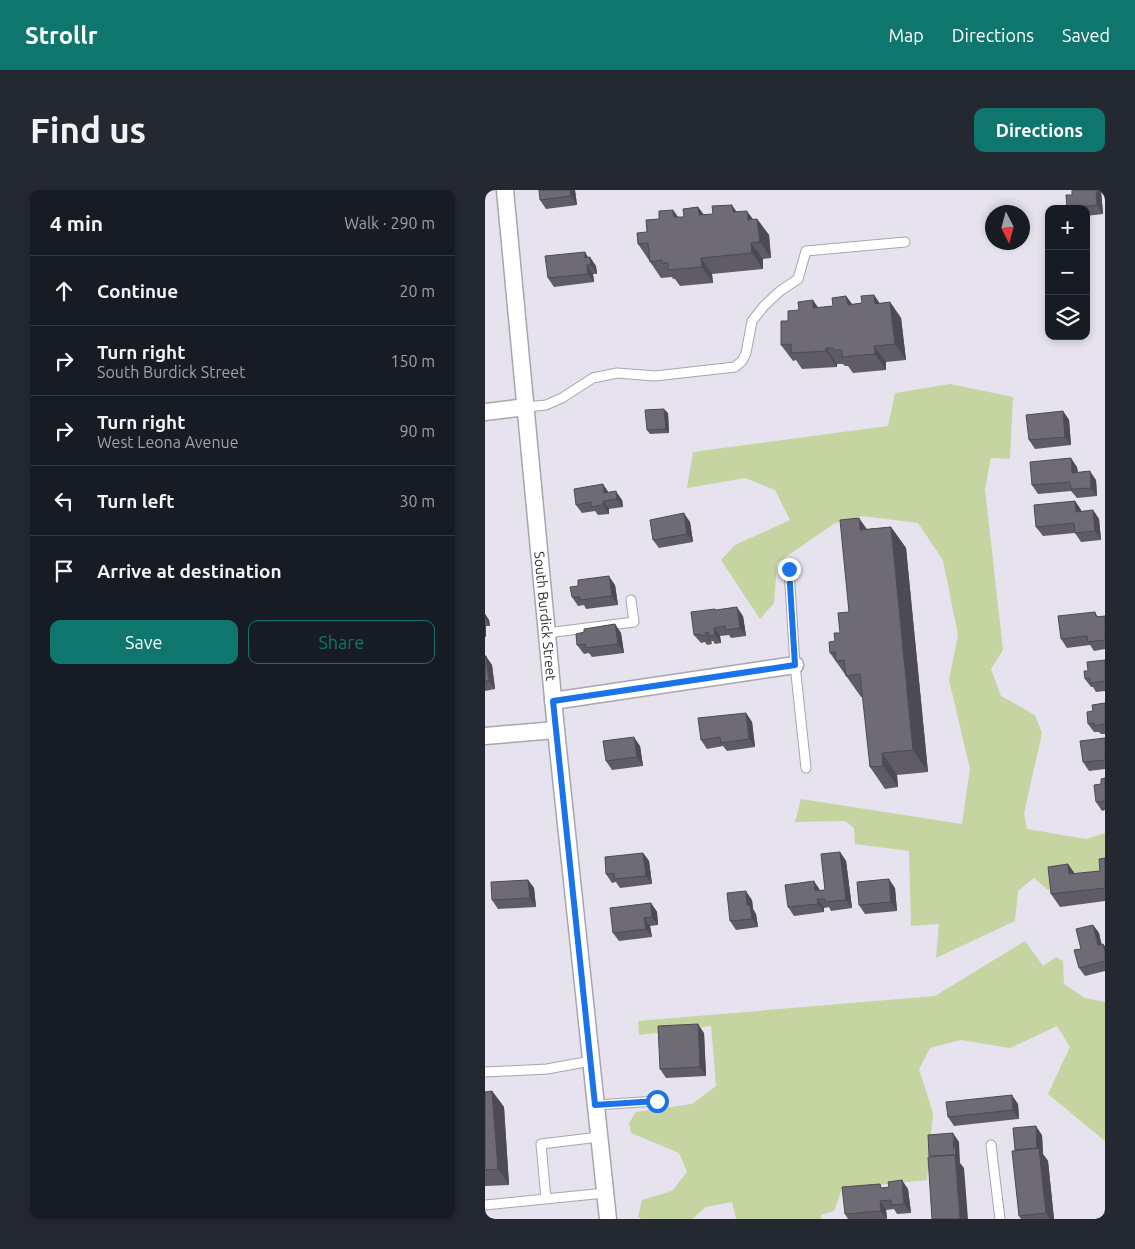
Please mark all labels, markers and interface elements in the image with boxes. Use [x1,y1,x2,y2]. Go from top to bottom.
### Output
text: Strollr [25,22,98,49]
text: Map [888,25,924,45]
text: Directions [952,25,1034,45]
text: Saved [1062,25,1110,45]
button: Directions [974,108,1105,152]
text: Find us [30,110,146,150]
north arrow [985,205,1030,250]
map controls [1045,205,1090,340]
button: + [1045,205,1090,250]
text: 4 min [50,211,103,235]
text: Walk · 290 m [344,214,435,232]
button: − [1045,250,1090,295]
icon: ahead [50,277,78,305]
text: Continue [97,280,178,302]
text: 20 m [399,282,435,300]
button: layers [1045,295,1090,340]
text: Turn right [97,341,185,363]
icon: right [50,347,78,375]
text: 150 m [390,352,435,370]
text: South Burdick Street [97,363,245,381]
text: Turn right [97,411,185,433]
icon: right [50,417,78,445]
text: 90 m [399,422,435,440]
text: West Leona Avenue [97,433,239,451]
icon: left [50,487,78,515]
text: Turn left [97,490,175,512]
text: 30 m [399,492,435,510]
street label: South Burdick Street [531,551,559,682]
icon: arrive [50,557,78,585]
route end [778,558,801,581]
text: Arrive at destination [97,560,282,582]
button: Save [50,620,238,664]
button: Share [248,620,435,664]
route start [646,1090,669,1113]

